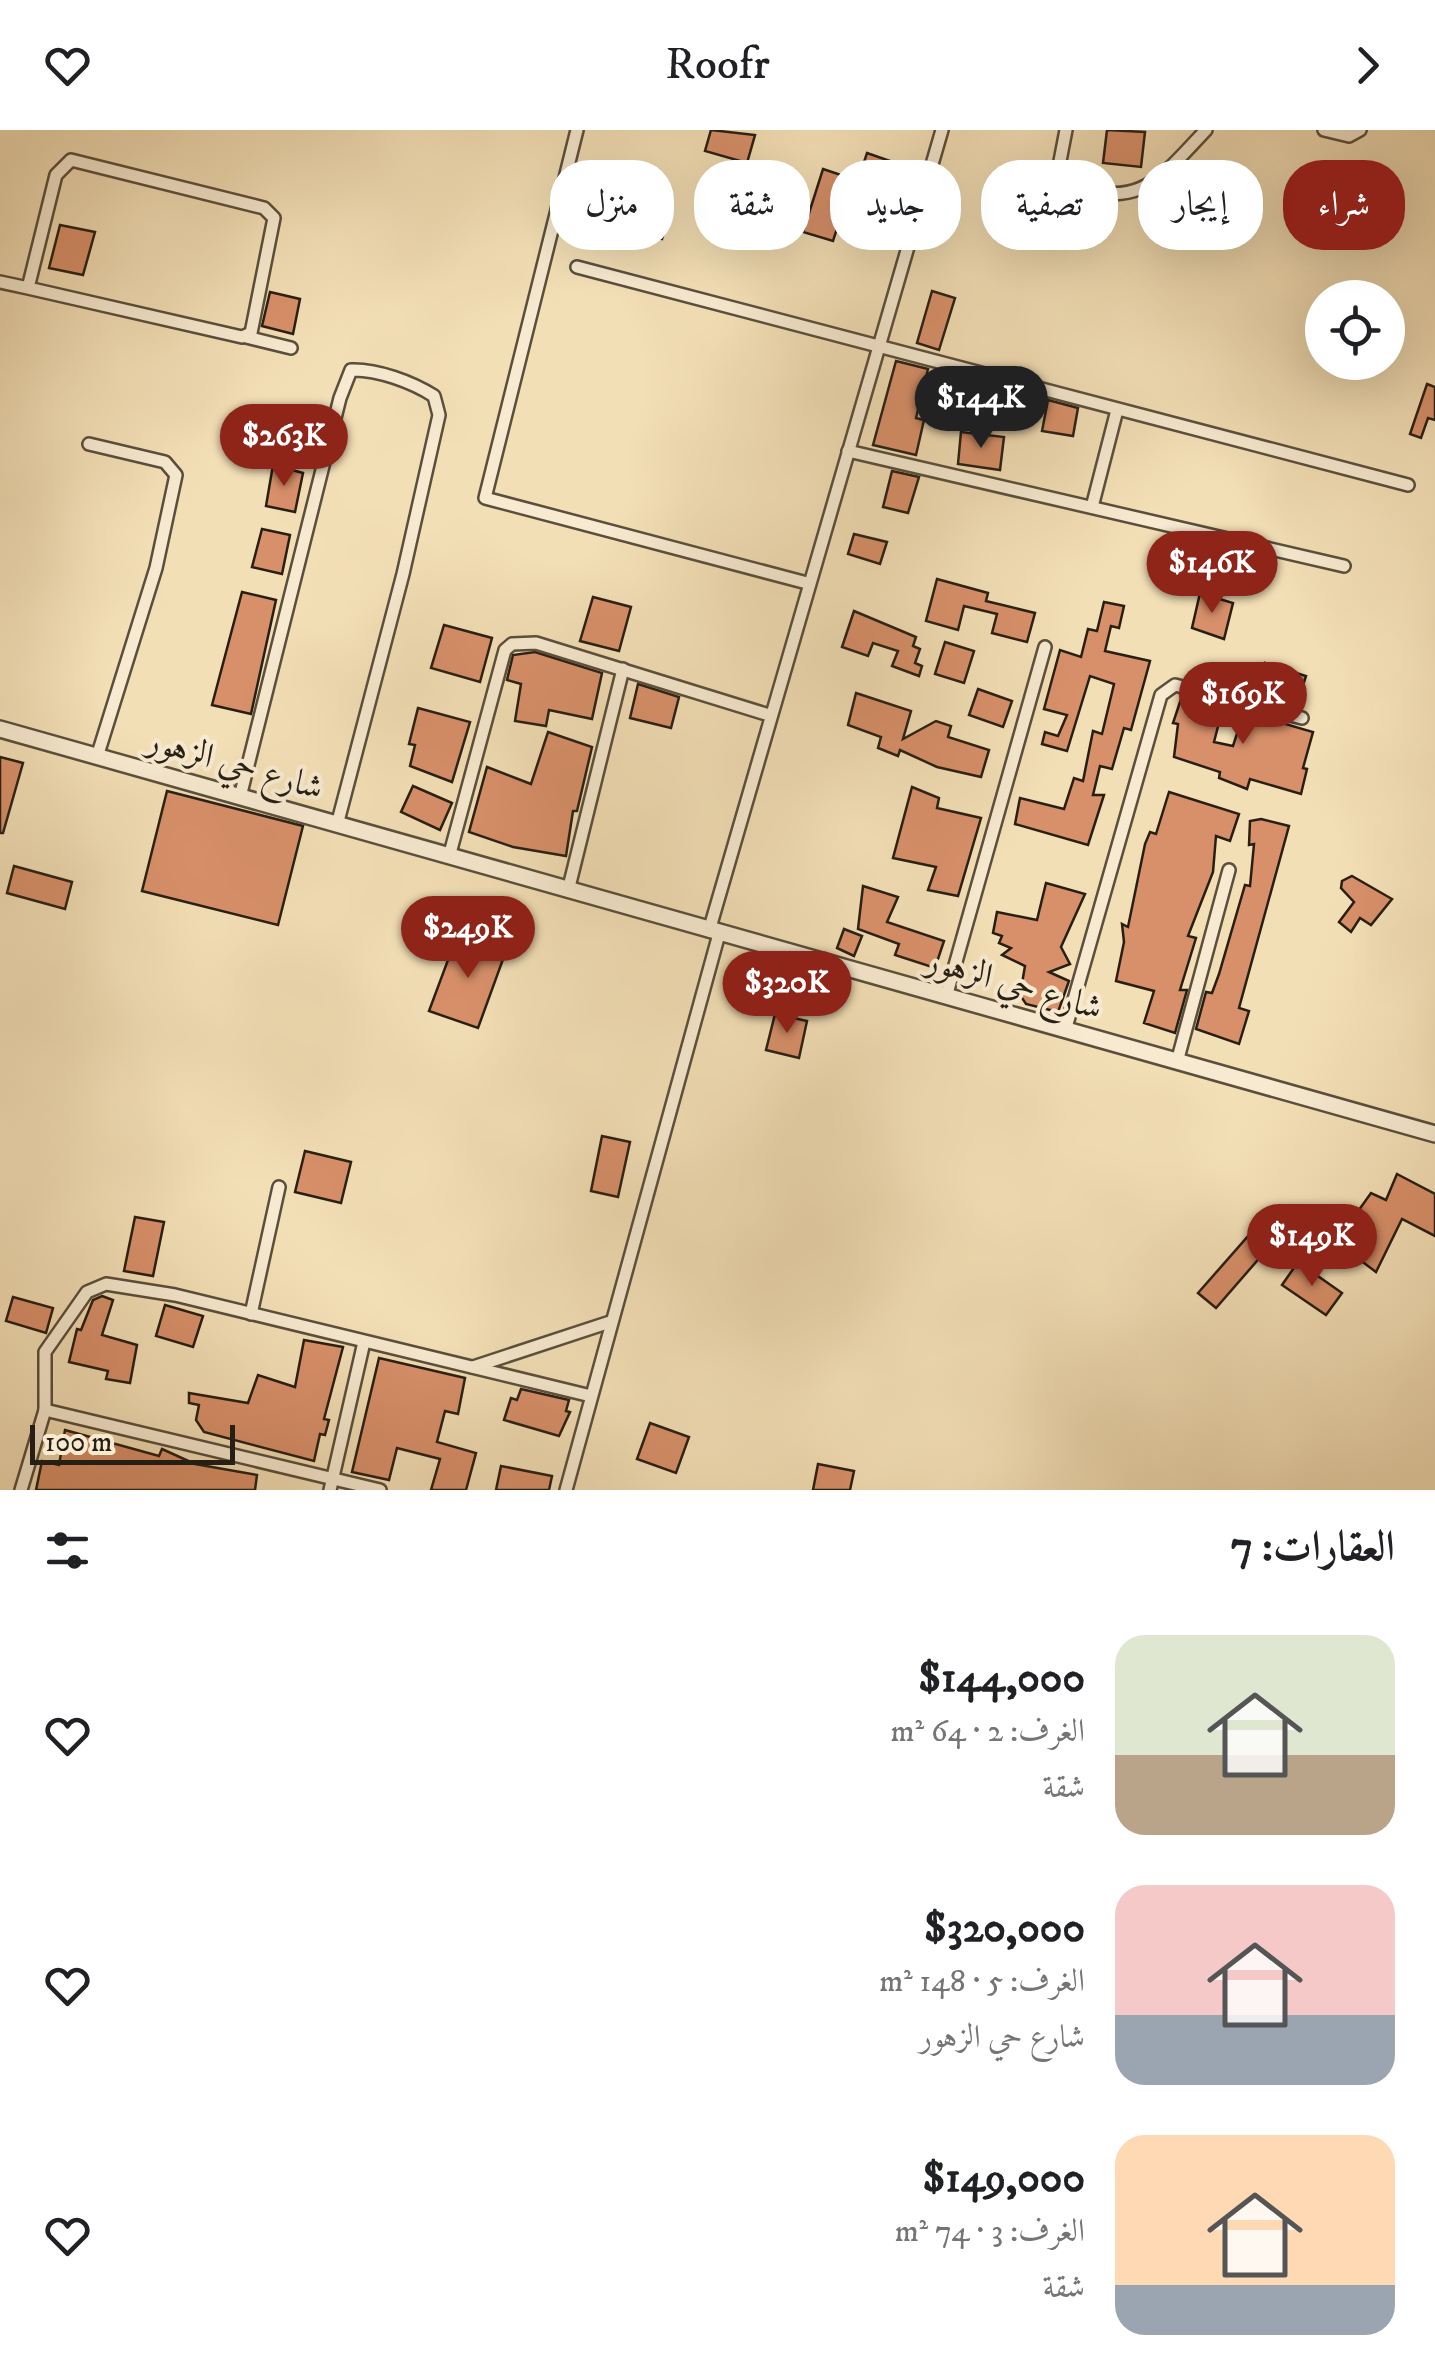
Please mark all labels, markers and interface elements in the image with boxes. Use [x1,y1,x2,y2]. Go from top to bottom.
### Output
text: Roofr [665,37,770,93]
icon: heart [40,38,95,93]
icon: forward [1340,38,1395,93]
chip: منزل [550,160,674,250]
chip: شقة [694,160,810,250]
chip: جديد [830,160,961,250]
chip: تصفية [981,160,1118,250]
chip: إيجار [1138,160,1263,250]
chip: شراء [1283,160,1405,250]
map controls [1305,280,1405,380]
button: locate [1305,280,1405,380]
pin: $144K [911,366,1051,451]
text: $144K [937,378,1025,418]
pin: $263K [214,404,354,489]
text: $263K [242,416,326,456]
pin: $146K [1142,531,1282,616]
text: $146K [1169,543,1255,583]
pin: $169K [1173,662,1313,747]
text: $169K [1201,674,1285,714]
street label: شارع حي الزهور [138,718,328,816]
pin: $249K [398,896,538,981]
text: $249K [423,908,513,948]
street label: شارع حي الزهور [917,938,1107,1036]
pin: $320K [717,951,857,1036]
text: $320K [745,963,829,1003]
pin: $149K [1242,1204,1382,1289]
text: $149K [1269,1216,1355,1256]
scale bar [30,1420,235,1464]
text: 100 m [45,1425,112,1460]
text: العقارات: 7 [1231,1522,1395,1574]
icon: filters [40,1523,95,1578]
text: $144,000 [918,1653,1085,1705]
icon: home [1195,1675,1315,1795]
icon: heart [40,1708,95,1763]
text: الغرف: 2 · 64 m² [891,1712,1085,1752]
text: شقة [1043,1768,1085,1808]
text: $320,000 [924,1903,1085,1955]
icon: home [1195,1925,1315,2045]
icon: heart [40,1958,95,2013]
text: الغرف: 5 · 148 m² [879,1962,1085,2002]
text: شارع حي الزهور [919,2018,1085,2058]
text: $149,000 [922,2153,1085,2205]
icon: home [1195,2175,1315,2295]
icon: heart [40,2208,95,2263]
text: الغرف: 3 · 74 m² [895,2212,1085,2252]
text: شقة [1043,2268,1085,2308]

